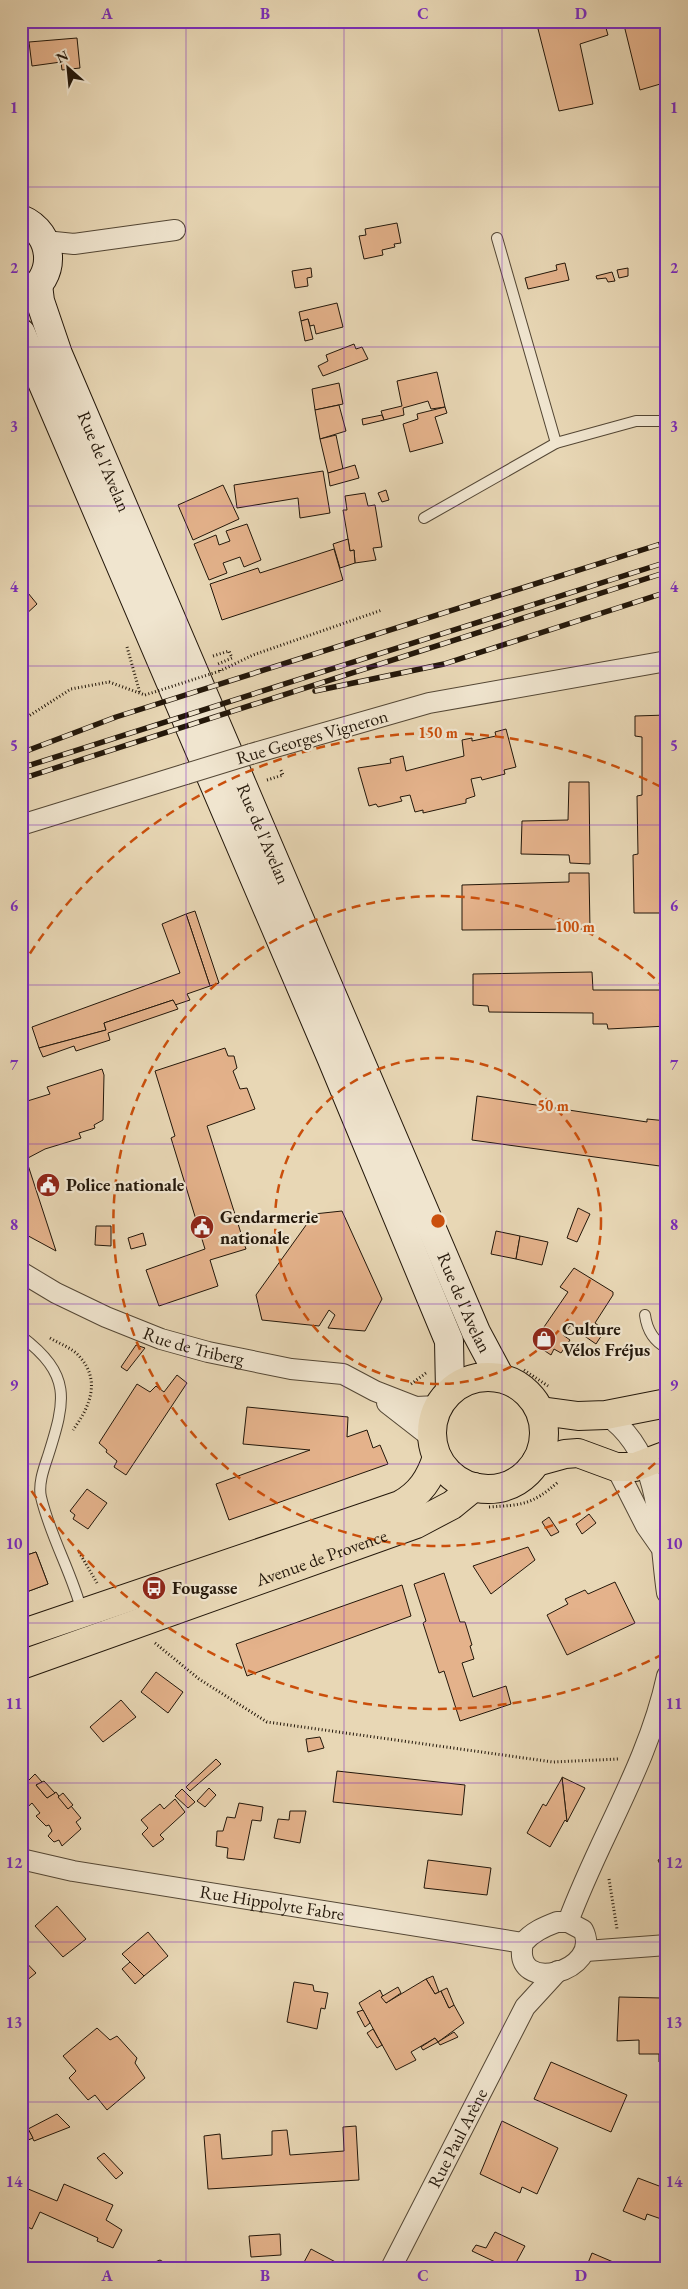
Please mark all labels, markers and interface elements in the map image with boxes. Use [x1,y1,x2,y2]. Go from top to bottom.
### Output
text: A [100,3,113,24]
text: B [260,3,270,24]
text: C [417,3,429,24]
text: D [575,3,587,24]
north arrow [42,42,92,92]
text: N [53,46,72,67]
text: 1 [10,97,18,118]
text: 1 [670,97,678,118]
text: 2 [10,257,19,278]
text: 2 [670,257,679,278]
street label: Rue de l'Avelan [73,407,136,516]
text: 3 [10,416,18,437]
text: 3 [670,416,678,437]
text: 4 [10,576,19,597]
text: 4 [670,576,679,597]
street label: Rue Georges Vigneron [233,704,391,769]
text: 150 m [418,723,458,742]
text: 5 [10,735,18,756]
text: 5 [670,735,678,756]
street label: Rue de l'Avelan [232,780,295,888]
text: 6 [10,895,19,916]
text: 6 [670,895,679,916]
text: 100 m [555,917,595,936]
text: 7 [10,1054,19,1075]
text: 7 [670,1054,679,1075]
text: 50 m [537,1096,569,1115]
public building icon: Police nationale [35,1172,61,1198]
place label: Police nationale [66,1173,185,1196]
place label: Gendarmerie nationale [220,1205,319,1249]
centre of rings [429,1212,447,1230]
text: 8 [10,1214,18,1235]
public building icon: Gendarmerie nationale [189,1214,215,1240]
text: 8 [670,1214,678,1235]
street label: Rue de l'Avelan [432,1249,497,1357]
place label: Culture Vélos Fréjus [562,1317,650,1361]
street label: Rue de Triberg [140,1321,246,1370]
shop icon: Culture Vélos Fréjus [531,1326,557,1352]
text: 9 [10,1374,19,1395]
text: 9 [670,1374,679,1395]
street label: Avenue de Provence [252,1523,390,1592]
text: 10 [6,1533,23,1554]
text: 10 [666,1533,683,1554]
bus stop icon: Fougasse [141,1575,167,1601]
place label: Fougasse [172,1576,238,1599]
text: 11 [6,1693,22,1714]
text: 11 [666,1693,682,1714]
text: 12 [6,1852,23,1873]
text: 12 [666,1852,683,1873]
street label: Rue Hippolyte Fabre [198,1879,346,1925]
text: 13 [6,2012,22,2033]
text: 13 [666,2012,682,2033]
street label: Rue Paul Arène [422,2084,492,2192]
text: 14 [6,2171,23,2192]
text: 14 [666,2171,683,2192]
text: A [100,2265,113,2286]
text: B [260,2265,270,2286]
text: C [417,2265,429,2286]
text: D [575,2265,587,2286]

